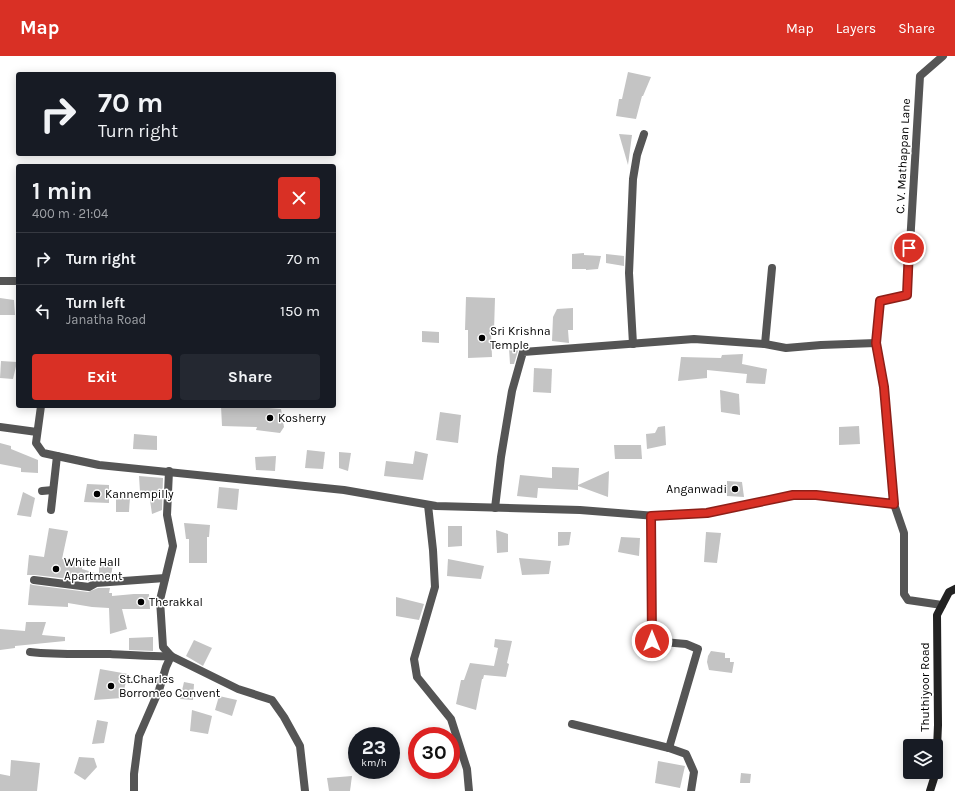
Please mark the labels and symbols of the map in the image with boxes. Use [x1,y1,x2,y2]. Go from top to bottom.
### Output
street label: C. V. Mathappan Lane [893,98,913,214]
pin [892,231,926,265]
place label: Sri Krishna Temple [490,324,551,352]
marker: Sri Krishna Temple [477,333,487,343]
place label: Kosherry [278,411,326,425]
marker: Kosherry [265,413,275,423]
place label: Anganwadi [666,482,727,496]
marker: Anganwadi [730,484,740,494]
place label: Kannempilly [105,487,174,501]
marker: Kannempilly [92,489,102,499]
place label: White Hall Apartment [64,555,123,583]
marker: White Hall Apartment [51,564,61,574]
place label: Therakkal [149,595,203,609]
marker: Therakkal [136,597,146,607]
position arrow [631,620,673,662]
street label: Thuthiyoor Road [918,642,932,732]
place label: St.Charles Borromeo Convent [119,672,221,700]
marker: St.Charles Borromeo Convent [106,681,116,691]
speed limit sign: 30 [408,727,460,779]

